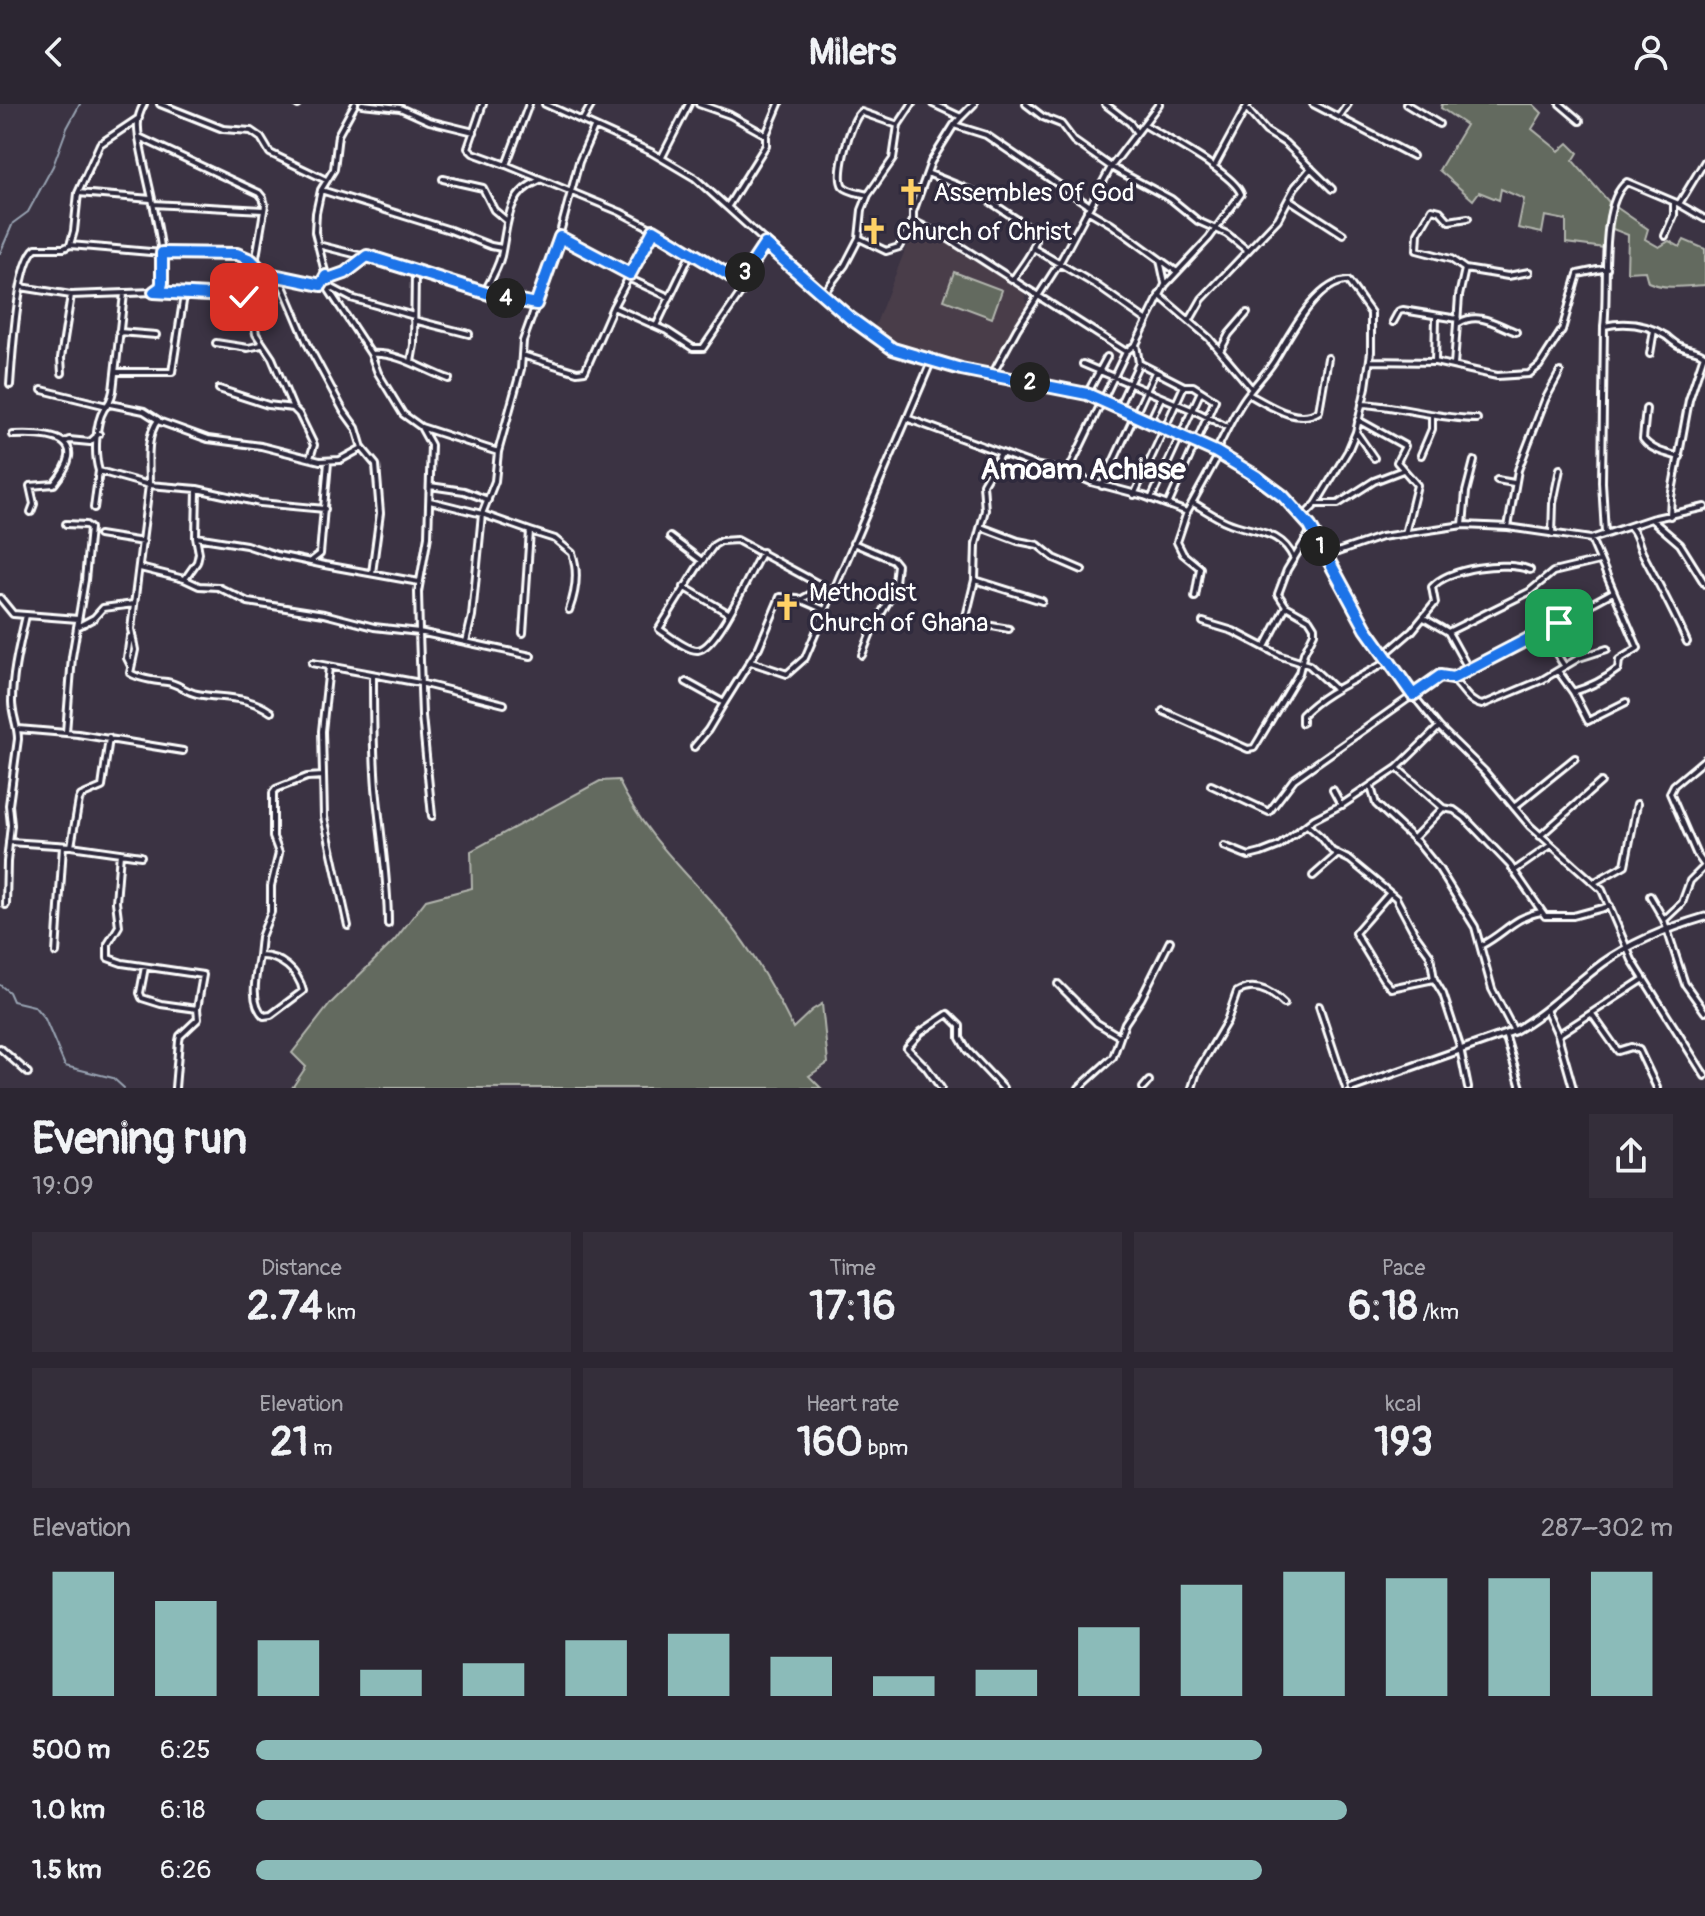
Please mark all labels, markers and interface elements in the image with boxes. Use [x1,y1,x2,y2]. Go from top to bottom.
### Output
icon: back [32,30,76,74]
text: Milers [809,30,896,75]
icon: person [1629,30,1673,74]
church icon: Assembles Of God [896,177,926,207]
place label: Assembles Of God [933,177,1134,209]
church icon: Church of Christ [859,216,889,246]
place label: Church of Christ [896,216,1073,248]
pin: 3 [725,252,765,292]
text: 3 [739,258,751,286]
pin [210,263,278,331]
icon: check [222,275,266,319]
pin: 4 [486,278,526,318]
text: 4 [500,284,512,312]
pin: 2 [1010,362,1050,402]
text: 2 [1024,368,1036,396]
district label: Amoam Achiase [980,451,1187,488]
pin: 1 [1300,526,1340,566]
text: 1 [1316,532,1324,560]
place label: Methodist Church of Ghana [809,577,988,639]
pin [1525,589,1593,657]
church icon: Methodist Church of Ghana [772,592,802,622]
icon: arrive [1537,601,1581,645]
text: Evening run [32,1112,247,1167]
button: share [1589,1114,1673,1198]
text: 19:09 [32,1170,94,1202]
text: Distance [261,1254,342,1282]
text: Time [830,1254,875,1282]
text: Pace [1382,1254,1425,1282]
text: 2.74 [247,1282,323,1331]
text: 17:16 [809,1282,896,1331]
text: 6:18 [1348,1282,1418,1331]
text: km [323,1298,356,1326]
text: /km [1418,1298,1459,1326]
text: Elevation [260,1390,343,1418]
text: Heart rate [806,1390,899,1418]
text: kcal [1386,1390,1421,1418]
text: 21 [270,1418,308,1467]
text: 160 [797,1418,863,1467]
text: 193 [1374,1418,1433,1467]
text: m [308,1434,333,1462]
text: bpm [863,1434,908,1462]
text: Elevation [32,1512,131,1544]
text: 287–302 m [1541,1512,1673,1544]
text: 500 m [32,1734,110,1766]
text: 6:25 [160,1734,211,1766]
text: 1.0 km [32,1794,105,1826]
text: 6:18 [160,1794,205,1826]
text: 1.5 km [32,1854,102,1886]
text: 6:26 [160,1854,212,1886]

